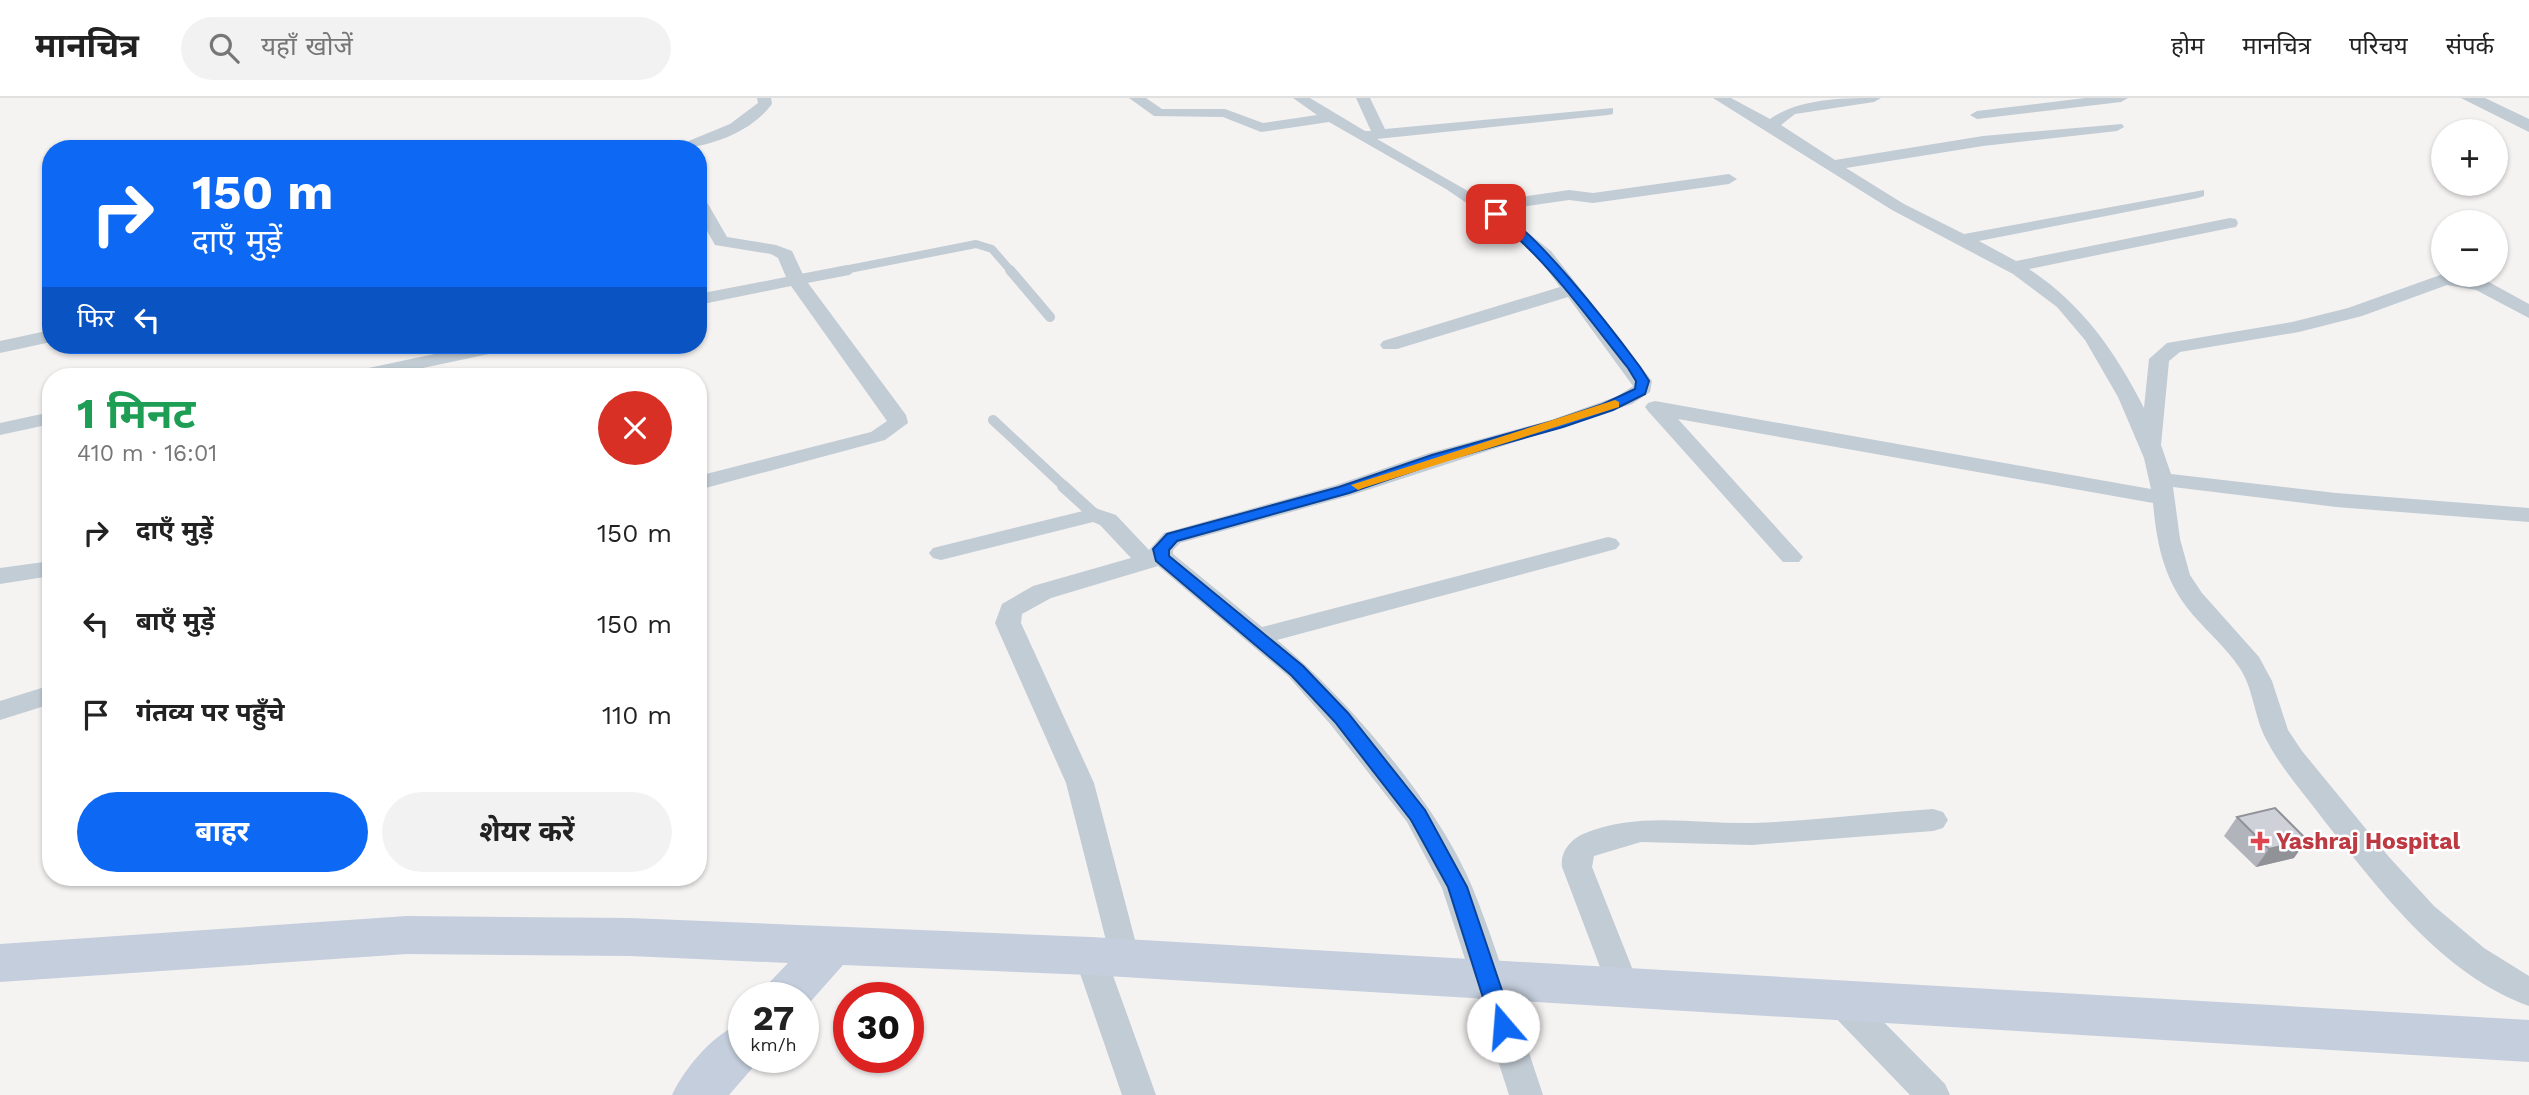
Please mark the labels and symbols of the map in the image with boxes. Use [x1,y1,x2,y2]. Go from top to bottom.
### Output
pin [1466,184,1526,244]
place label: Yashraj Hospital [2276,828,2461,855]
marker: Yashraj Hospital [2250,831,2270,851]
speed limit sign: 30 [833,982,924,1073]
position arrow [1466,989,1540,1063]

